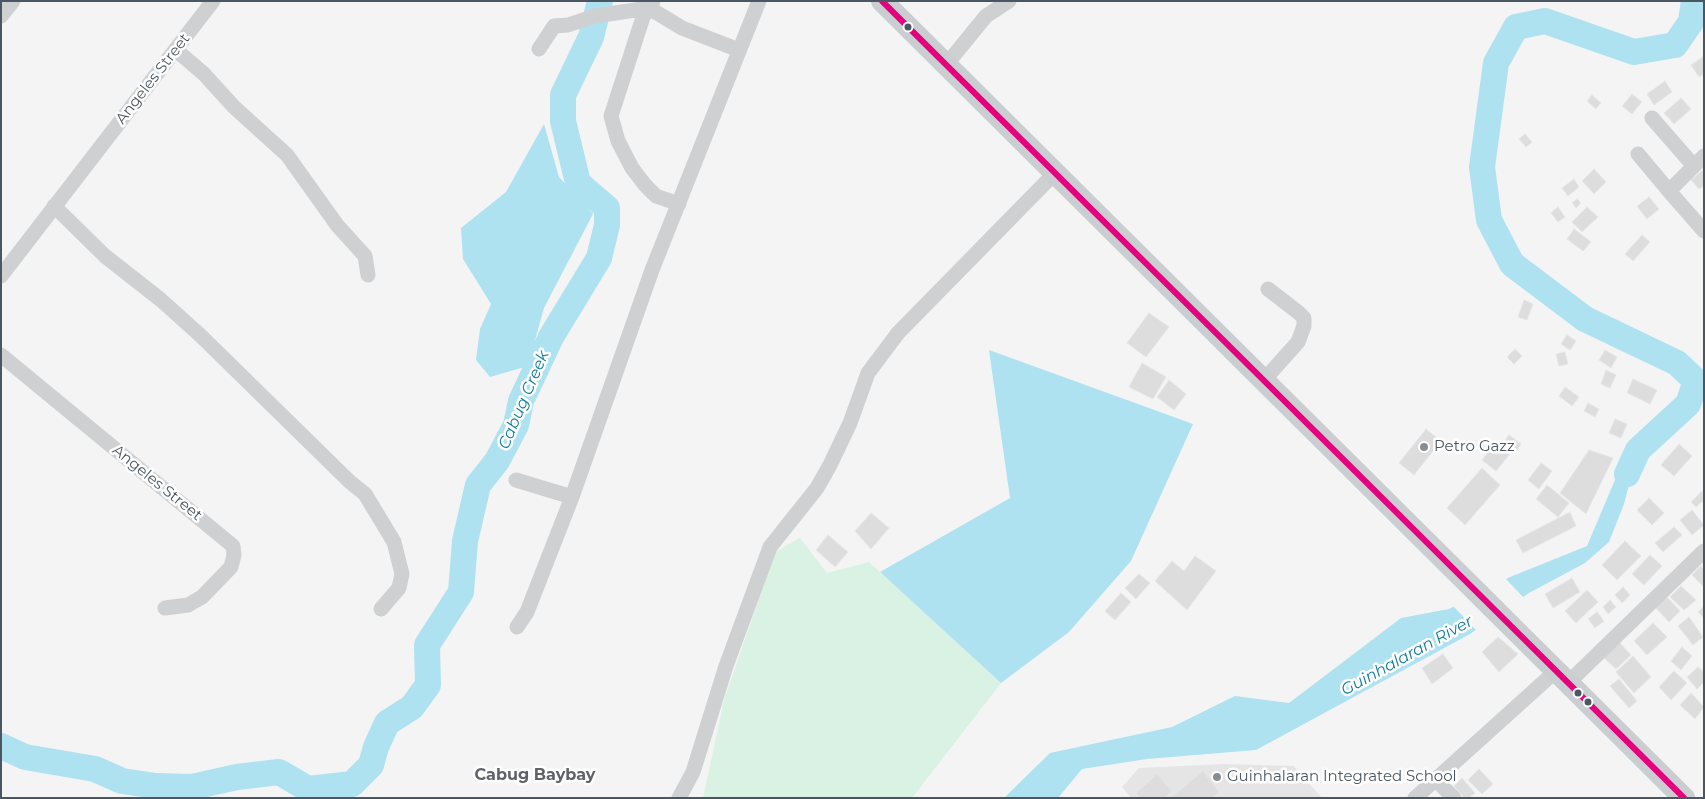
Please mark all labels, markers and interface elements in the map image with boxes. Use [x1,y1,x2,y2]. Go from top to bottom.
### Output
unlabelled marker [903,22,913,32]
street label: Angeles Street [112,30,194,128]
water label: Cabug Creek [495,348,553,452]
place label: Petro Gazz [1434,438,1515,456]
street label: Angeles Street [109,441,205,525]
marker: Petro Gazz [1418,441,1430,453]
water label: Guinhalaran River [1338,612,1476,700]
unlabelled marker [1573,688,1583,698]
unlabelled marker [1583,697,1593,707]
district label: Cabug Baybay [475,765,595,785]
place label: Guinhalaran Integrated School [1227,768,1457,786]
marker: Guinhalaran Integrated School [1211,771,1223,783]

